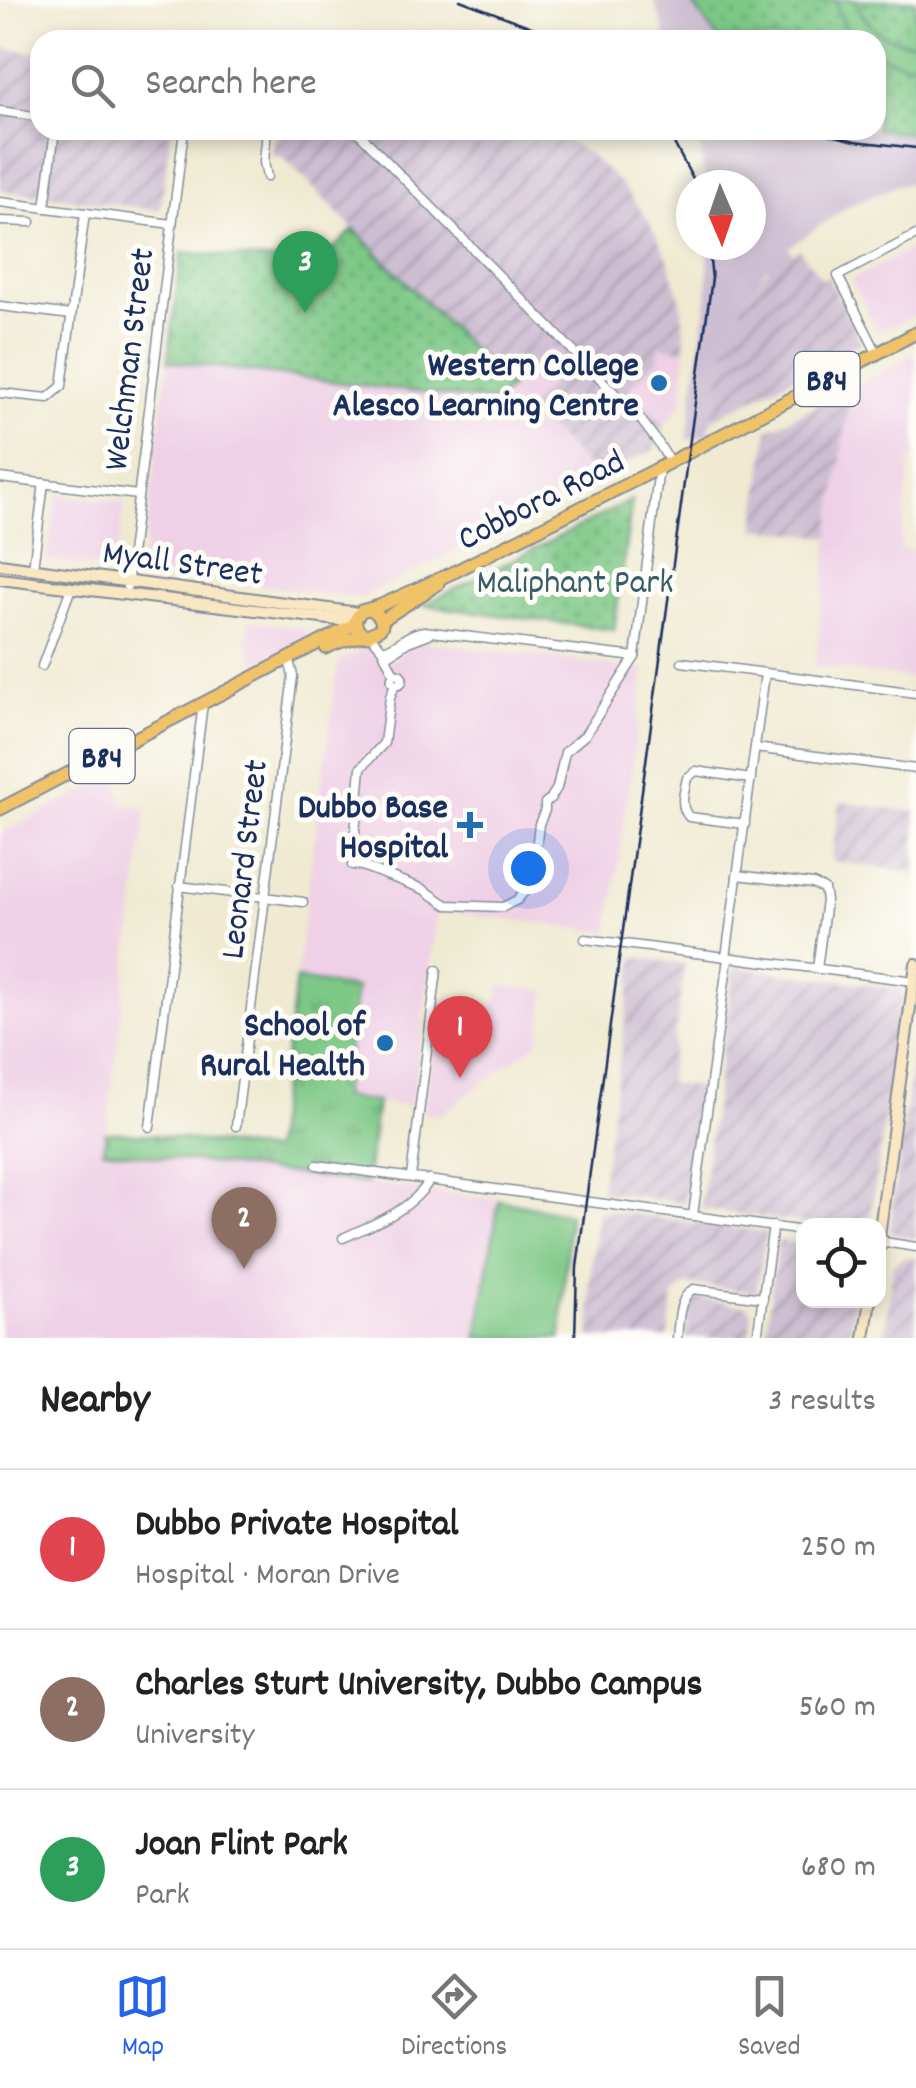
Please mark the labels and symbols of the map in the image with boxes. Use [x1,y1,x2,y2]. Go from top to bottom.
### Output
north arrow [676,170,766,260]
pin: 3 [272,230,338,313]
street label: Welchman Street [94,246,170,474]
place label: Western College Alesco Learning Centre [332,343,639,433]
road number: B84 [794,352,860,406]
marker: Western College Alesco Learning Centre [648,372,670,394]
street label: Cobbora Road [450,439,635,566]
street label: Myall Street [99,530,265,602]
park label: Maliphant Park [477,560,673,610]
road number: B84 [70,729,134,783]
street label: Leonard Street [210,757,284,962]
place label: Dubbo Base Hospital [298,785,449,875]
marker: Dubbo Base Hospital [457,812,483,838]
your location [503,843,554,894]
pin: 1 [428,996,492,1078]
place label: School of Rural Health [200,1003,367,1093]
marker: School of Rural Health [374,1032,396,1054]
pin: 2 [212,1186,276,1269]

